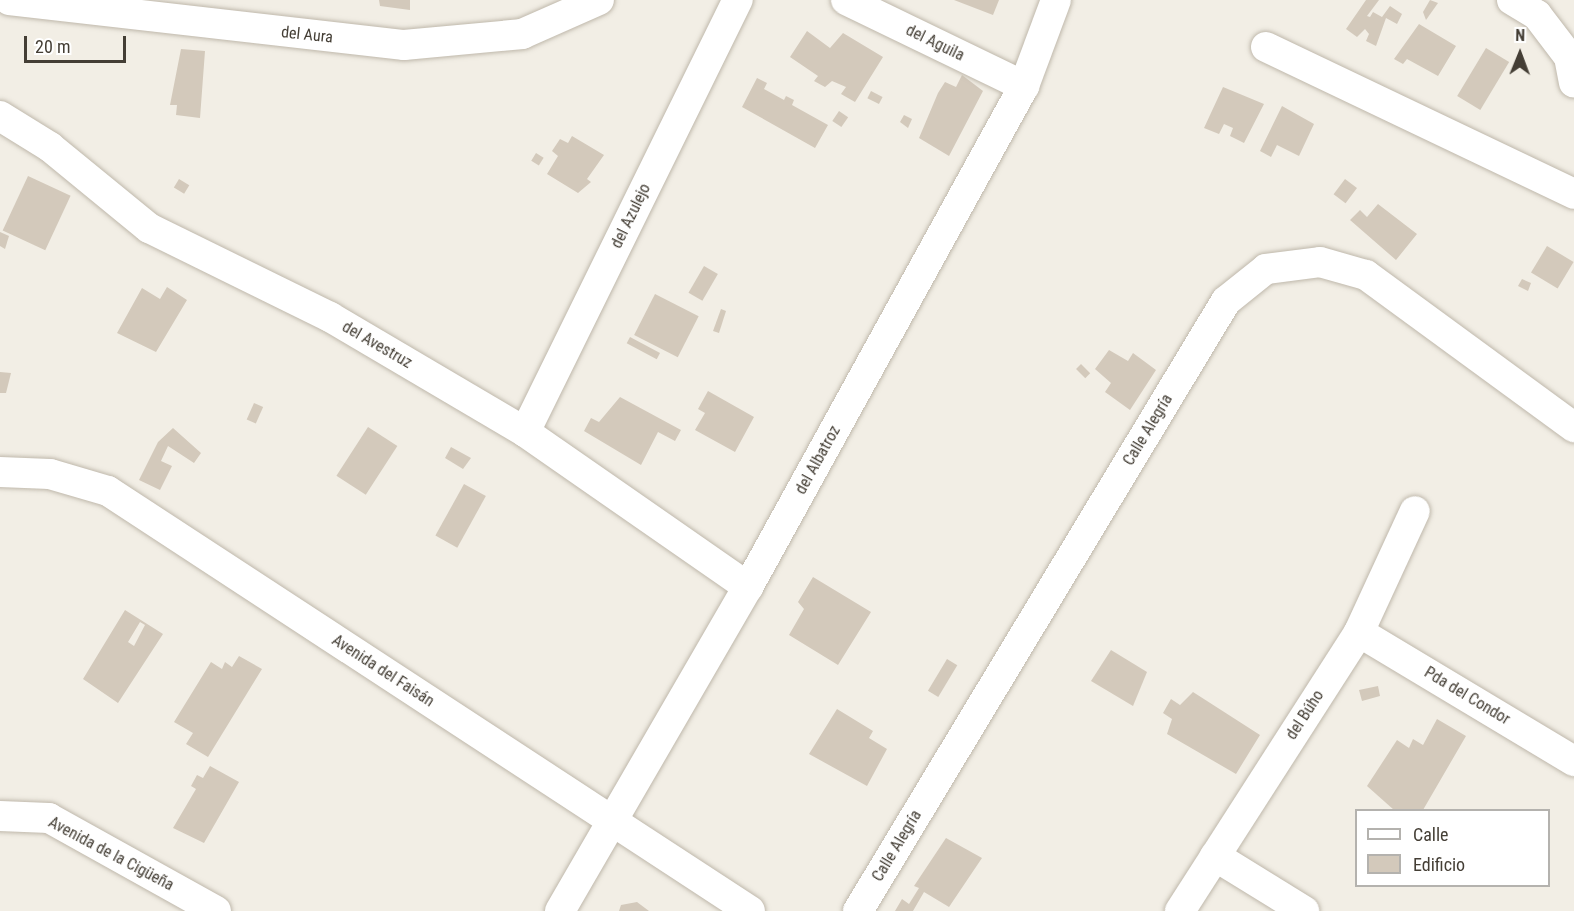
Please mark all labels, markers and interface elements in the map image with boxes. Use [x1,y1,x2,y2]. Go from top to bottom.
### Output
street label: del Aguila [903,21,967,65]
street label: del Aura [280,23,334,47]
scale bar [27,24,129,62]
north arrow [1490,24,1550,84]
text: N [1515,26,1525,45]
text: 20 m [35,36,70,57]
street label: del Azulejo [607,180,655,252]
street label: del Avestruz [339,317,415,373]
street label: Calle Alegría [1119,391,1177,469]
street label: del Albatroz [791,422,845,498]
street label: Avenida del Faisán [328,631,438,711]
street label: Pda del Condor [1421,663,1513,729]
street label: del Búho [1282,687,1328,743]
street label: Calle Alegría [868,807,926,885]
legend [1355,809,1550,887]
street label: Avenida de la Cigüeña [45,813,177,895]
text: Calle [1413,824,1449,845]
text: Edificio [1413,854,1465,875]

